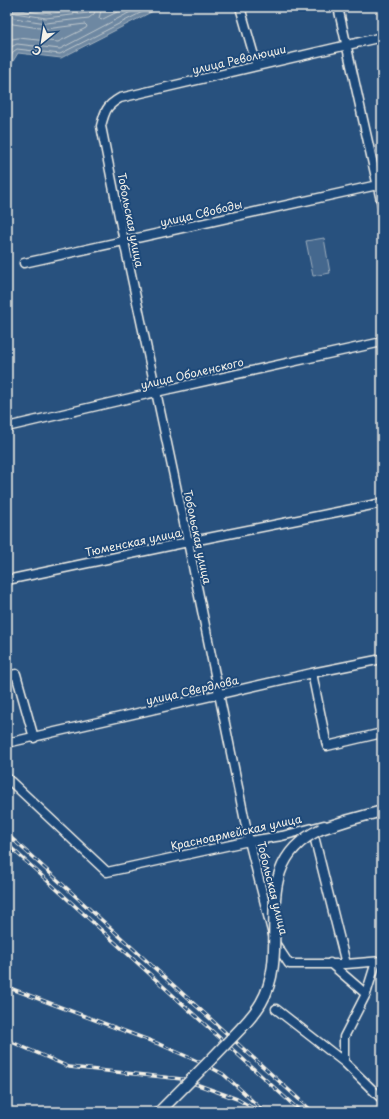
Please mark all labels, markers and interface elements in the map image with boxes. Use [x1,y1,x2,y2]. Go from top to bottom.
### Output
north arrow [22,22,62,62]
street label: улица Революции [190,40,288,78]
text: С [29,42,45,61]
street label: Тобольская улица [113,171,149,269]
street label: улица Свободы [158,195,244,231]
street label: улица Оболенского [139,353,245,393]
street label: Тобольская улица [180,488,216,586]
street label: Тюменская улица [83,523,183,561]
street label: улица Свердлова [144,671,240,709]
street label: Красноармейская улица [169,810,303,854]
street label: Тобольская улица [253,839,293,937]

